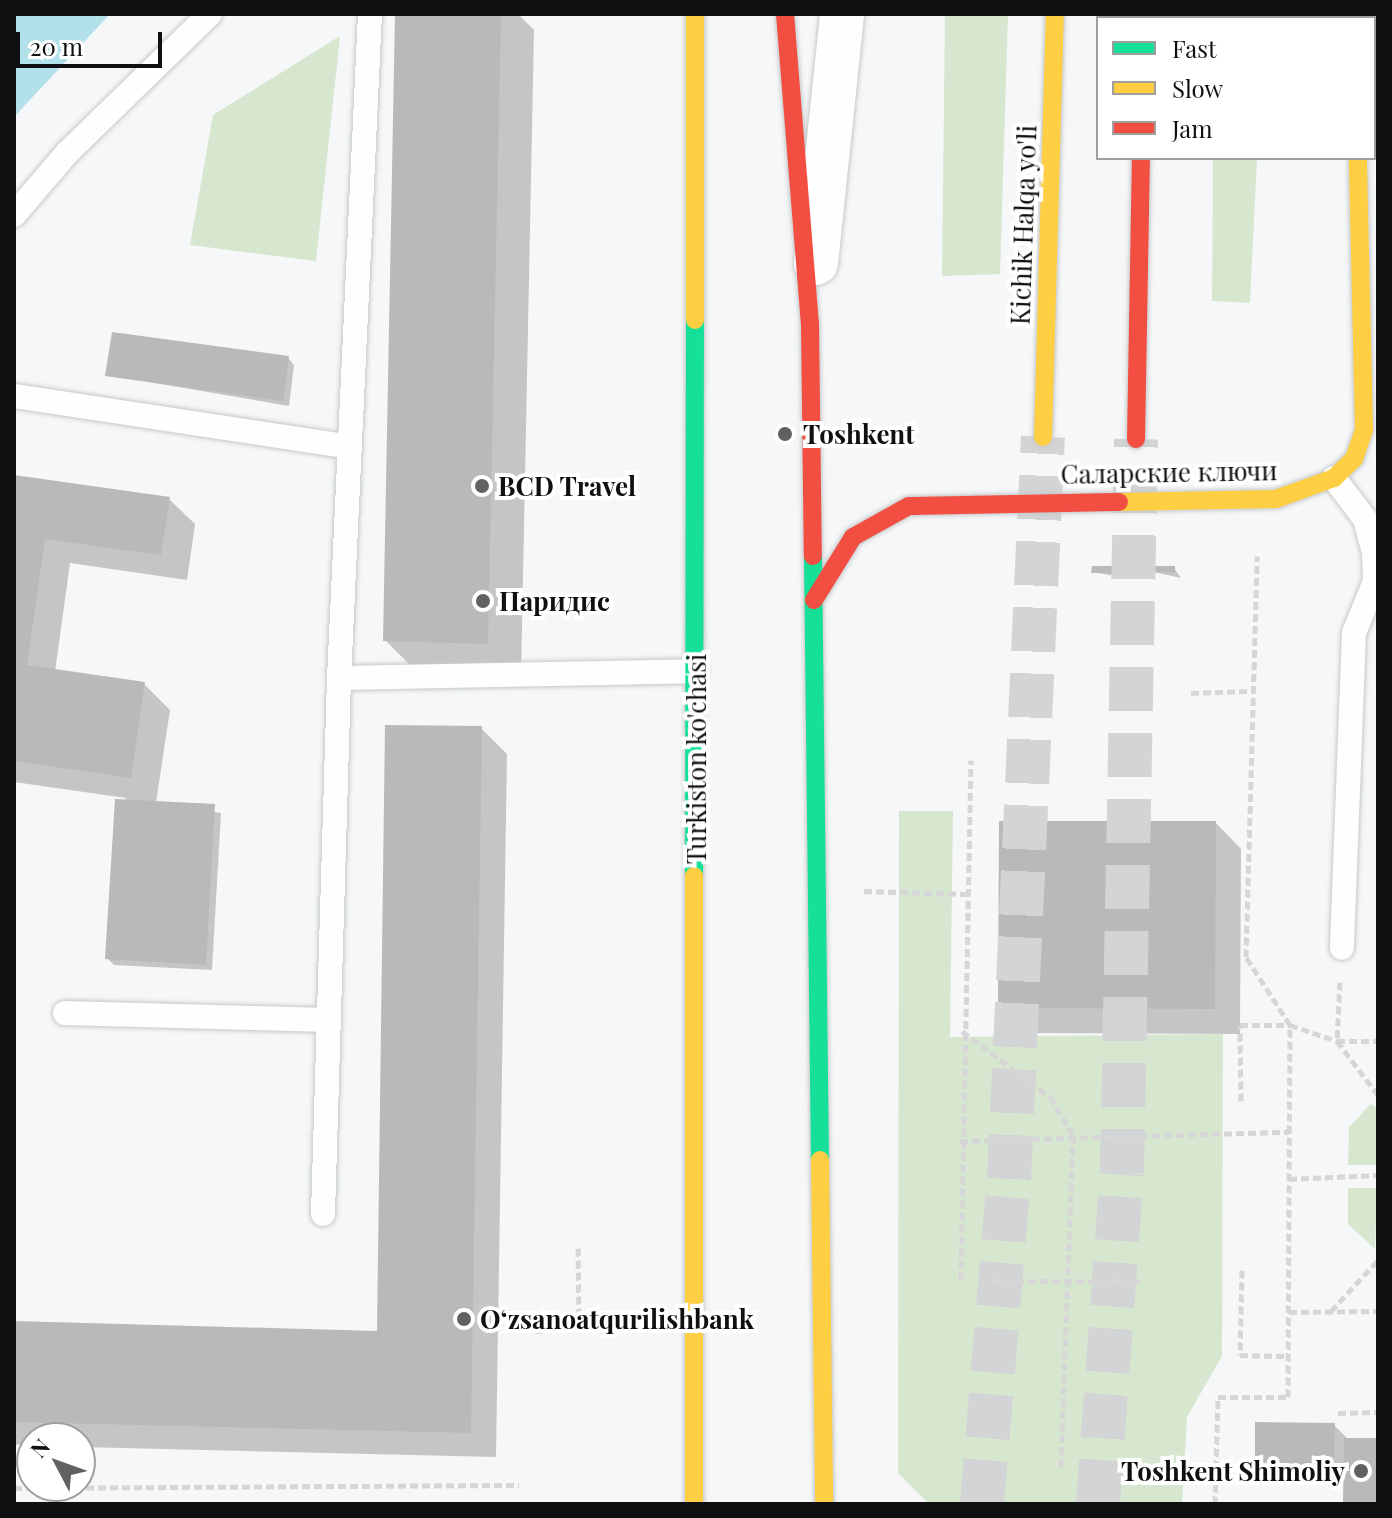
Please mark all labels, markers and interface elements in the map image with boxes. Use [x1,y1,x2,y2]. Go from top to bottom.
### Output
scale bar [20,16,166,66]
legend [1096,16,1376,160]
text: 20 m [30,30,83,62]
text: Fast [1172,32,1217,64]
text: Slow [1172,72,1223,104]
text: Jam [1172,112,1213,144]
street label: Kichik Halqa yo'li [1004,124,1042,326]
place label: Toshkent [803,418,914,450]
marker: Toshkent [774,423,796,445]
street label: Саларские ключи [1060,455,1278,489]
place label: BCD Travel [498,470,637,502]
marker: BCD Travel [473,477,491,495]
place label: Паридис [499,585,610,617]
marker: Паридис [474,592,492,610]
street label: Turkiston ko'chasi [680,653,712,865]
place label: Oʻzsanoatqurilishbank [480,1303,754,1335]
marker: Oʻzsanoatqurilishbank [455,1310,473,1328]
north arrow [16,1422,96,1502]
text: N [23,1432,56,1463]
place label: Toshkent Shimoliy [1121,1455,1345,1487]
marker: Toshkent Shimoliy [1352,1462,1370,1480]

